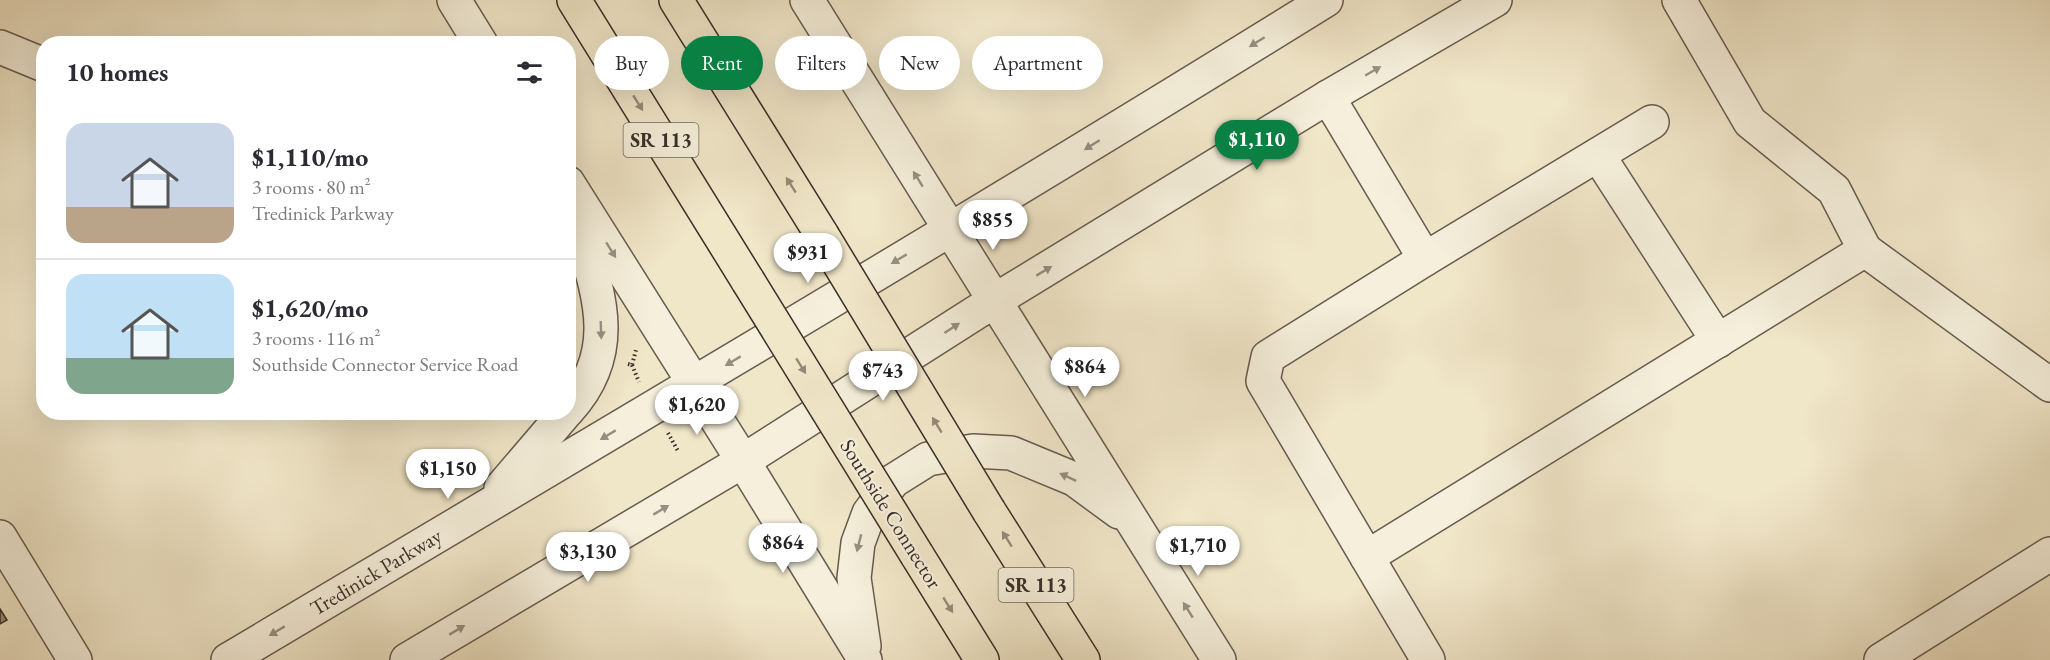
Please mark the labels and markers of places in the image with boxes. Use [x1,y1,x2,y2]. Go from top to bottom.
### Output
pin: $1,110 [1208,120,1306,171]
pin: $855 [957,200,1029,251]
pin: $931 [772,233,844,284]
pin: $864 [1049,347,1121,398]
pin: $743 [847,351,919,402]
pin: $1,620 [648,385,746,436]
pin: $1,150 [399,449,497,500]
pin: $864 [747,523,819,574]
pin: $1,710 [1149,526,1247,577]
pin: $3,130 [539,532,637,583]

